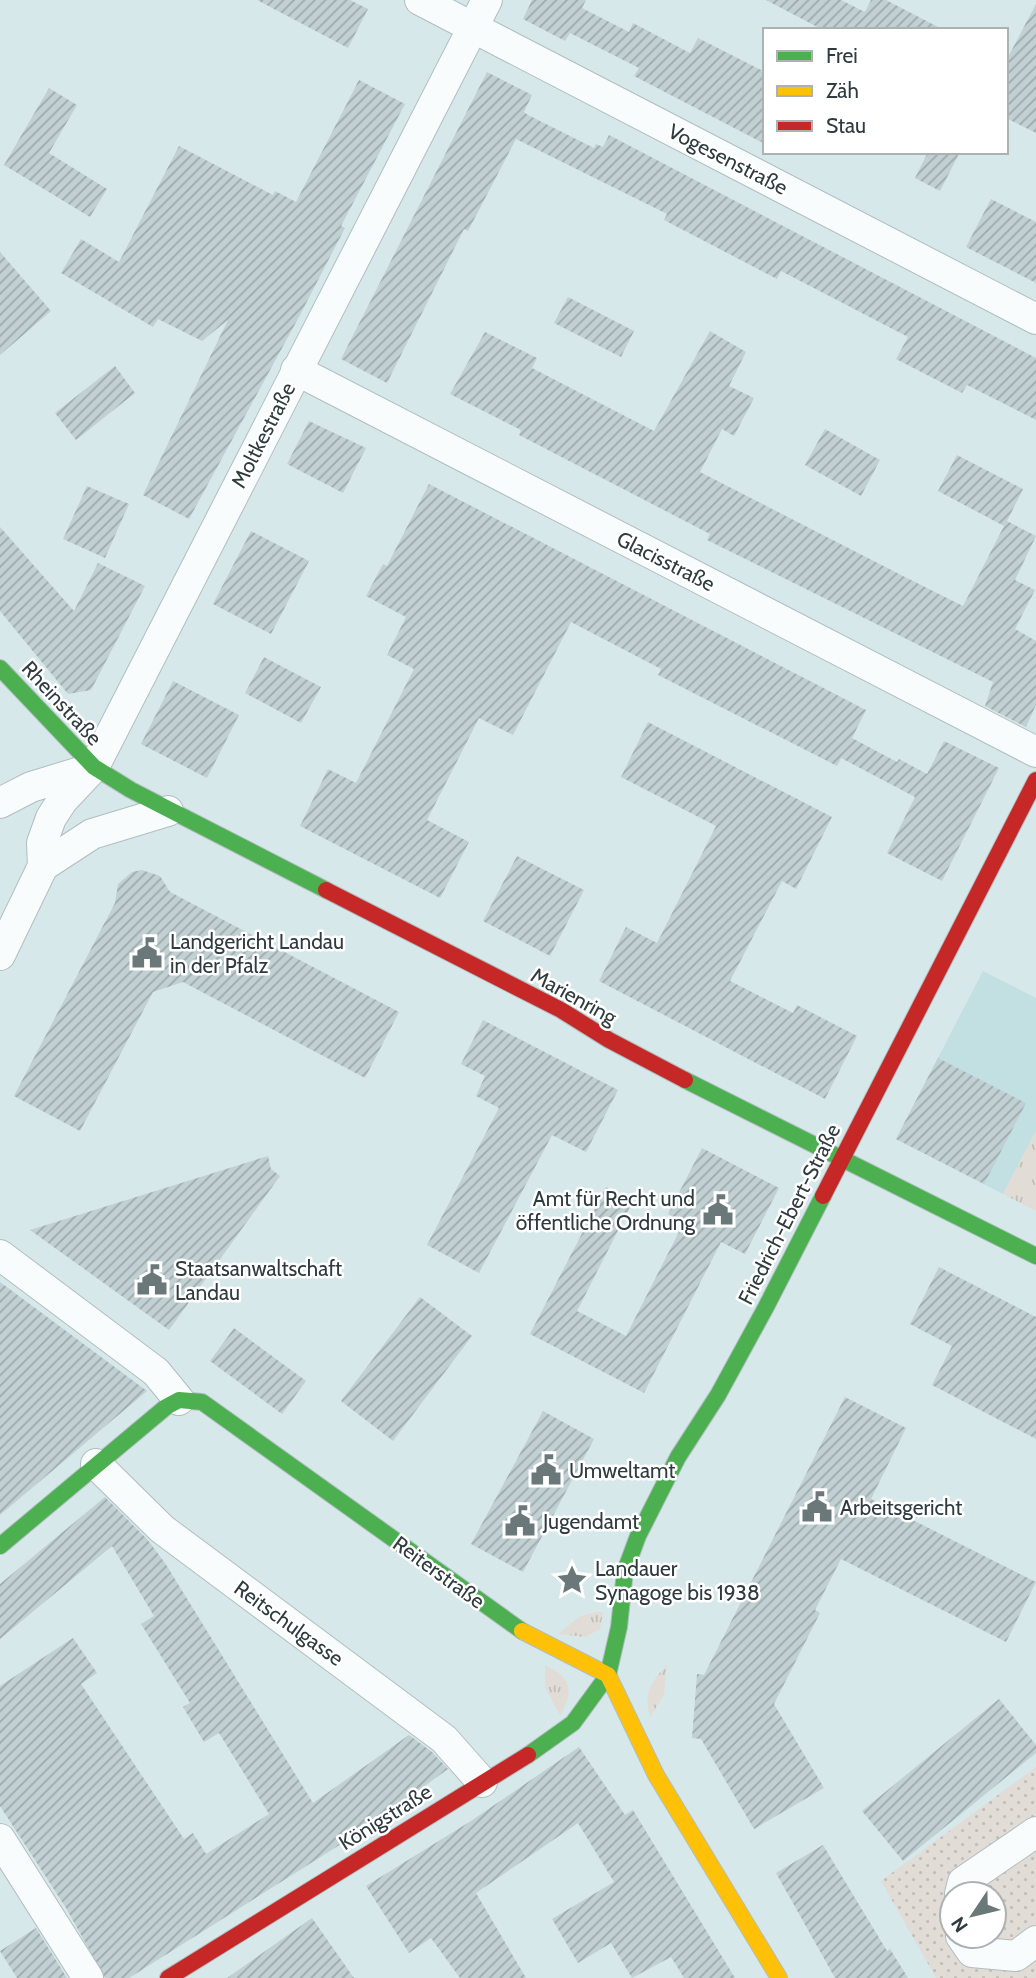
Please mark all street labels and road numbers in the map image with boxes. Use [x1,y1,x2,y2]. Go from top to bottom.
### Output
street label: Vogesenstraße [664,118,792,200]
street label: Moltkestraße [226,378,300,492]
street label: Glacisstraße [613,526,719,596]
street label: Rheinstraße [17,656,107,750]
street label: Marienring [527,962,622,1030]
street label: Friedrich-Ebert-Straße [733,1119,845,1308]
street label: Reiterstraße [388,1530,490,1614]
street label: Reitschulgasse [230,1575,349,1671]
street label: Königstraße [334,1779,436,1855]

